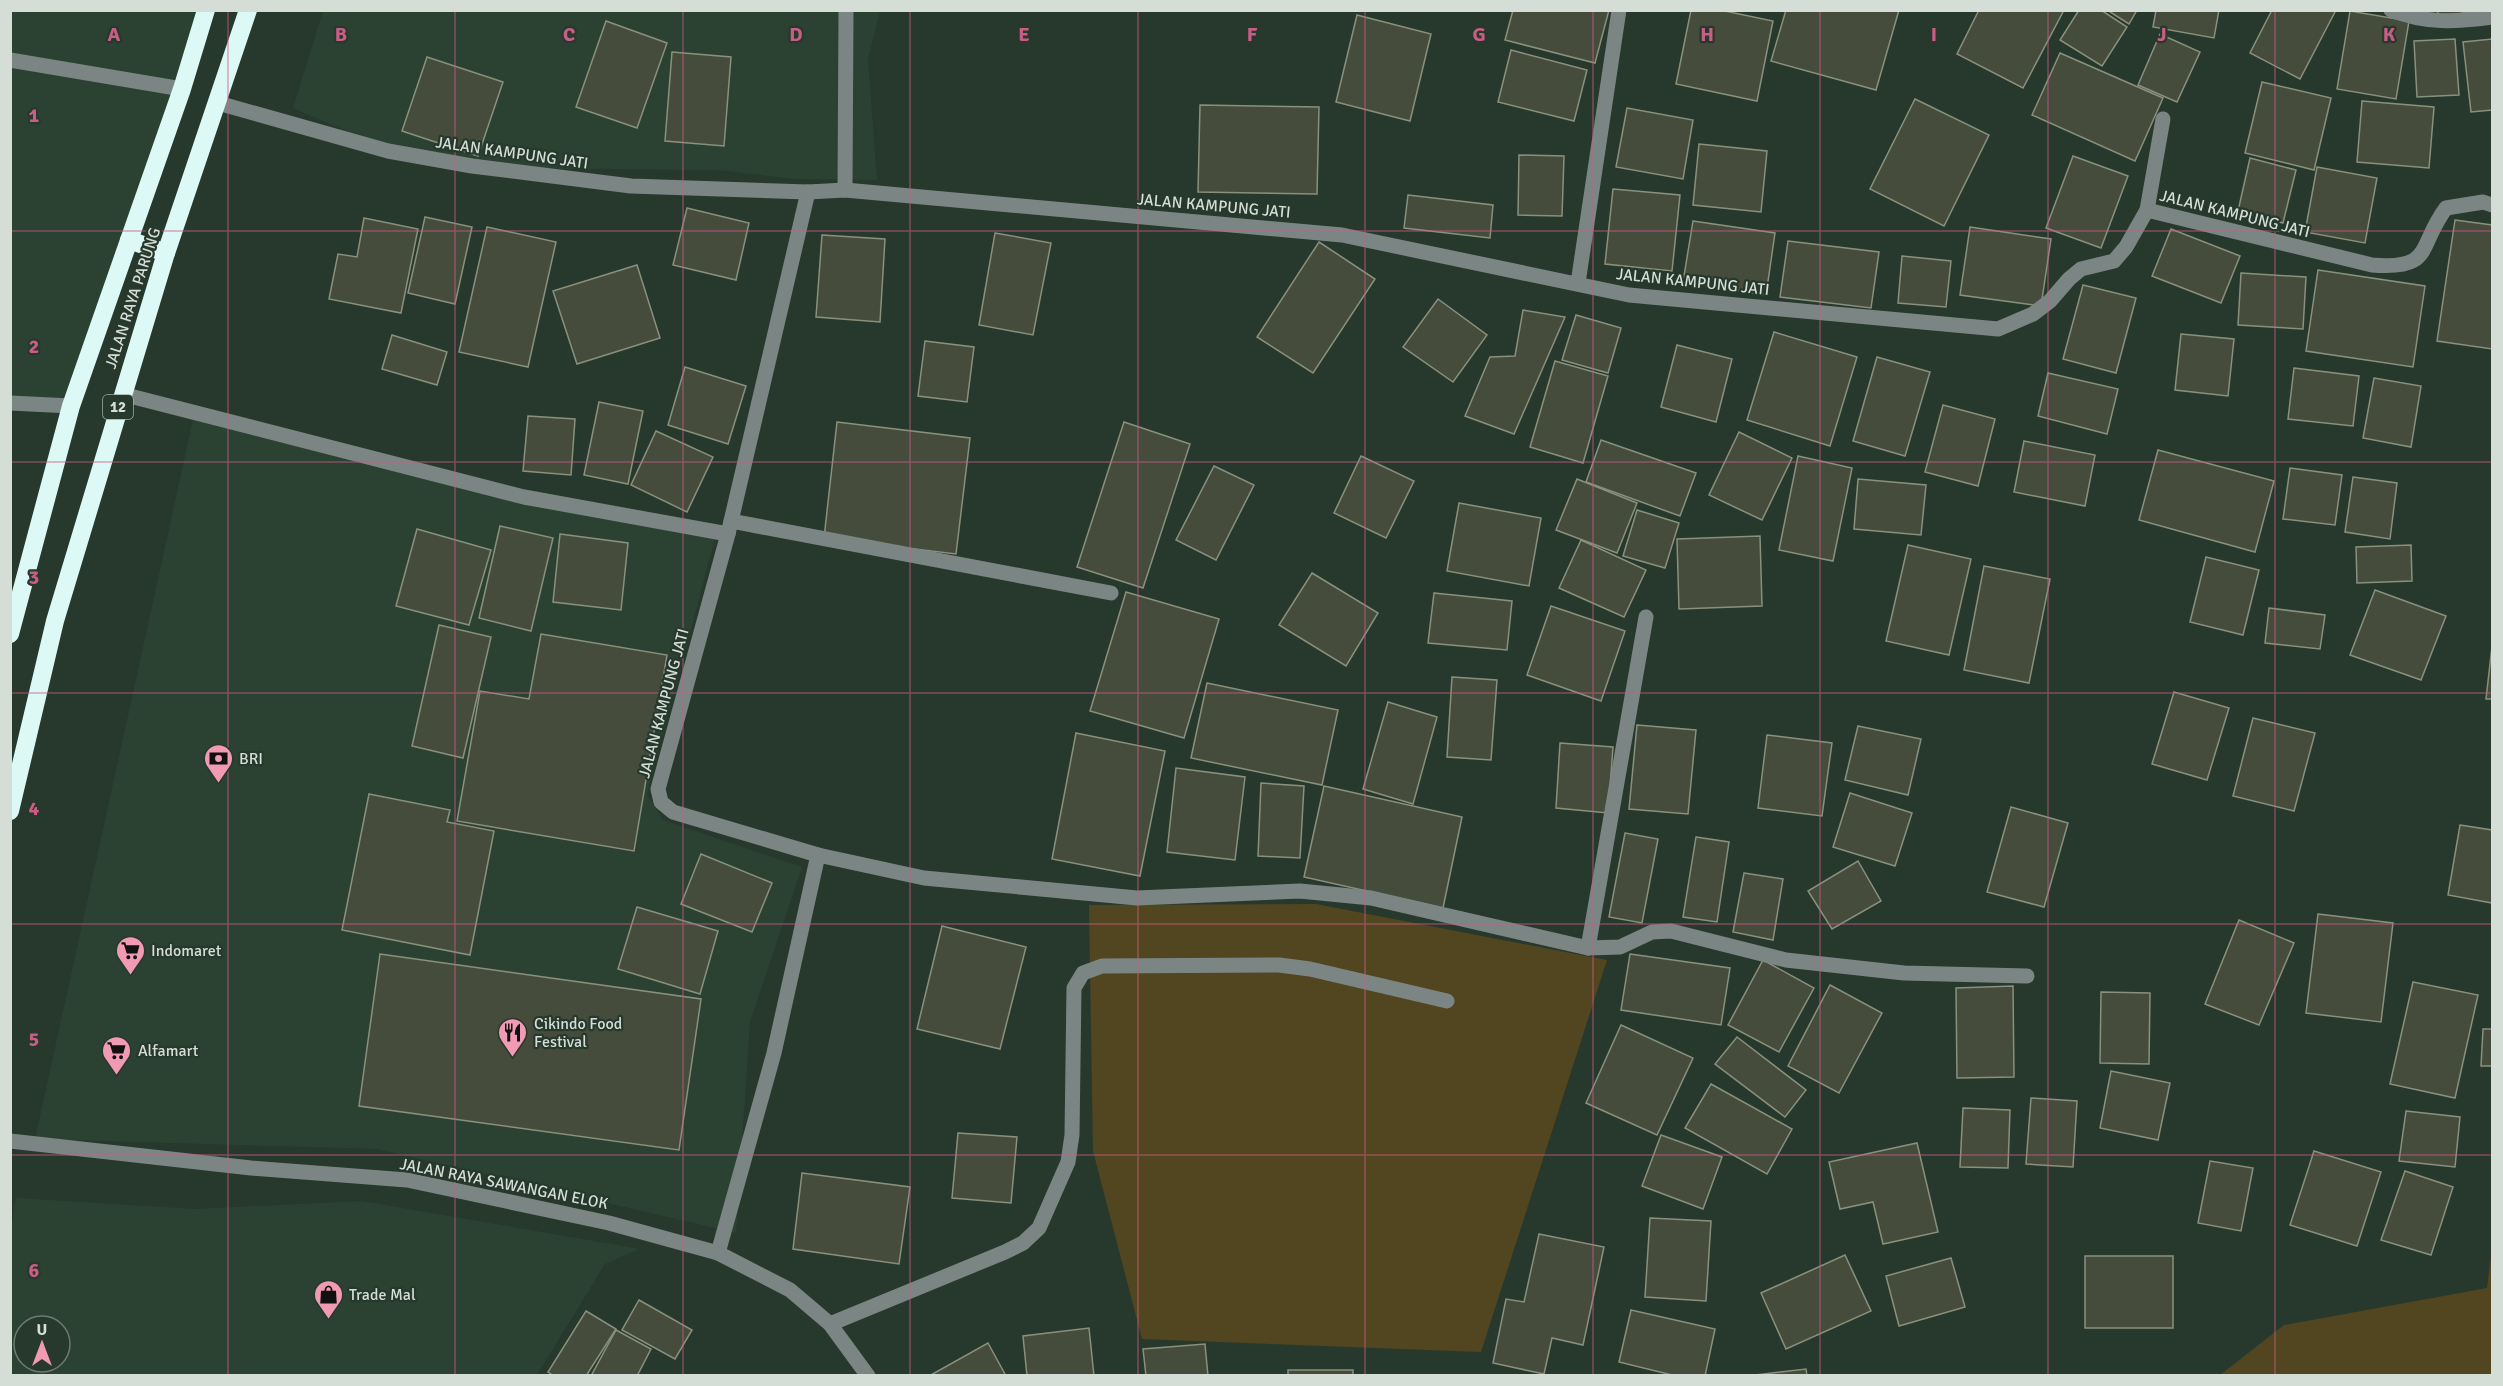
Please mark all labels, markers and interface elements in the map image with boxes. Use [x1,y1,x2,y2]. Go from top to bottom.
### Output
text: A [108,22,121,47]
text: B [335,22,347,47]
text: C [563,22,575,47]
text: D [789,22,803,47]
text: E [1018,22,1030,47]
text: F [1247,22,1258,47]
text: G [1472,22,1486,47]
text: H [1700,22,1714,47]
text: I [1931,22,1937,47]
text: J [2157,22,2167,47]
text: K [2383,22,2396,47]
text: 1 [29,103,40,128]
street label: JALAN KAMPUNG JATI [434,132,590,174]
street label: JALAN KAMPUNG JATI [2158,186,2312,242]
street label: JALAN KAMPUNG JATI [1136,189,1291,223]
street label: JALAN RAYA PARUNG [101,225,165,371]
street label: JALAN KAMPUNG JATI [1615,264,1771,300]
text: 2 [29,334,39,359]
road number: 12 [103,395,133,419]
text: 3 [29,565,39,590]
street label: JALAN KAMPUNG JATI [634,626,694,780]
bank icon: BRI [202,742,234,784]
place label: BRI [239,749,263,769]
text: 4 [29,796,40,821]
supermarket icon: Indomaret [114,934,146,976]
place label: Indomaret [151,941,222,961]
place label: Cikindo Food Festival [534,1014,622,1052]
restaurant icon: Cikindo Food Festival [497,1016,529,1058]
text: 5 [29,1027,39,1052]
supermarket icon: Alfamart [101,1034,133,1076]
place label: Alfamart [138,1041,199,1061]
street label: JALAN RAYA SAWANGAN ELOK [398,1154,610,1214]
text: 6 [29,1258,40,1283]
shop icon: Trade Mal [312,1278,344,1320]
place label: Trade Mal [349,1285,416,1305]
north arrow [12,1314,72,1374]
text: U [37,1320,47,1340]

